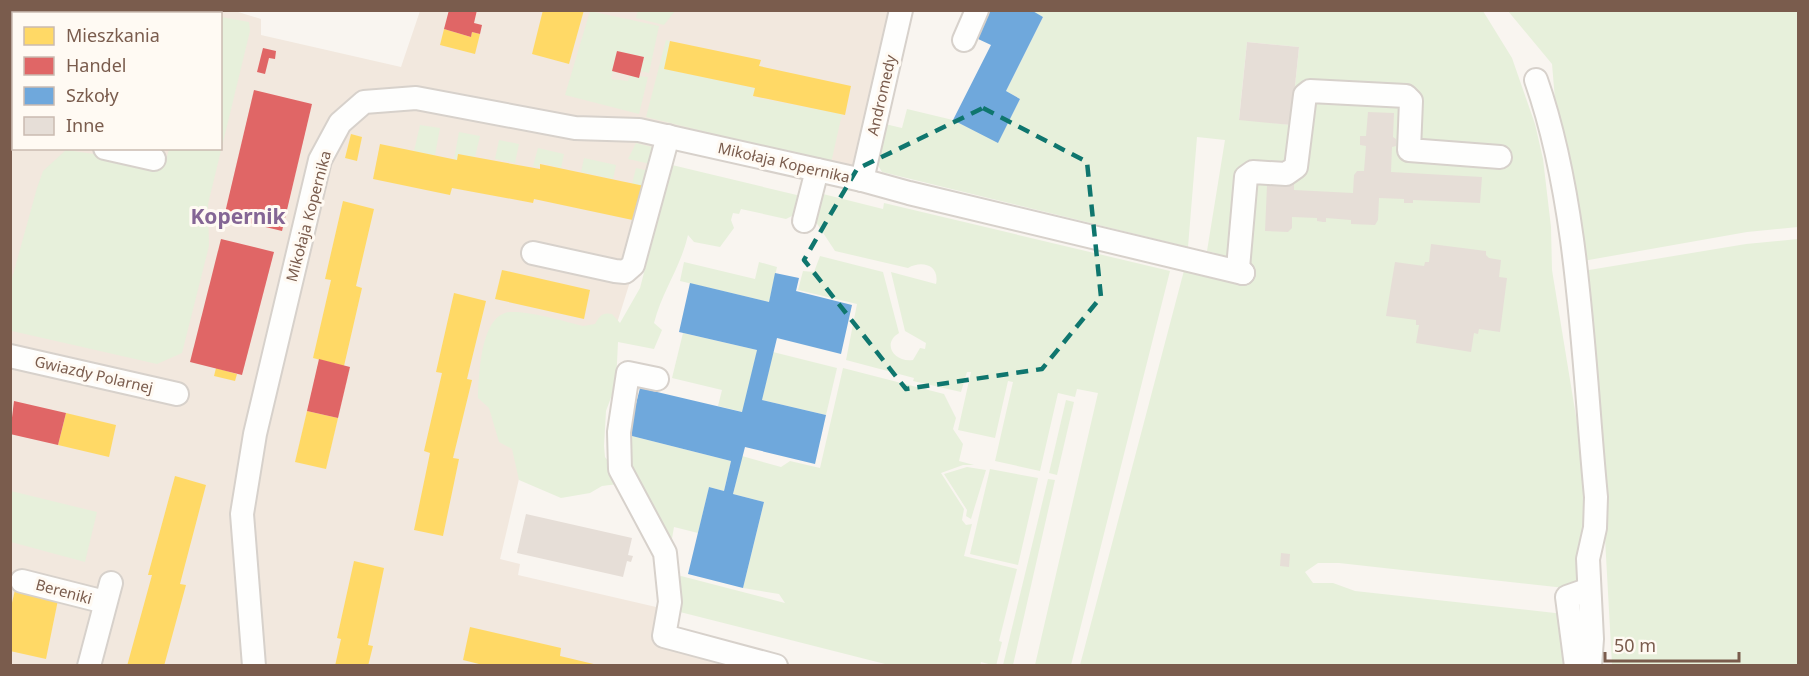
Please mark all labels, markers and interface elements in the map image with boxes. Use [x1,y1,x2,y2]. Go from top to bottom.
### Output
legend [12,12,222,150]
text: Mieszkania [66,23,160,47]
street label: Andromedy [862,52,900,137]
text: Handel [66,53,126,77]
text: Szkoły [66,83,119,107]
text: Inne [66,113,105,137]
street label: Mikołaja Kopernika [716,137,852,187]
street label: Mikołaja Kopernika [281,148,335,284]
district label: Kopernik [190,202,287,230]
street label: Gwiazdy Polarnej [33,351,155,397]
street label: Bereniki [34,574,94,608]
scale bar [1605,625,1738,663]
text: 50 m [1614,633,1656,657]

